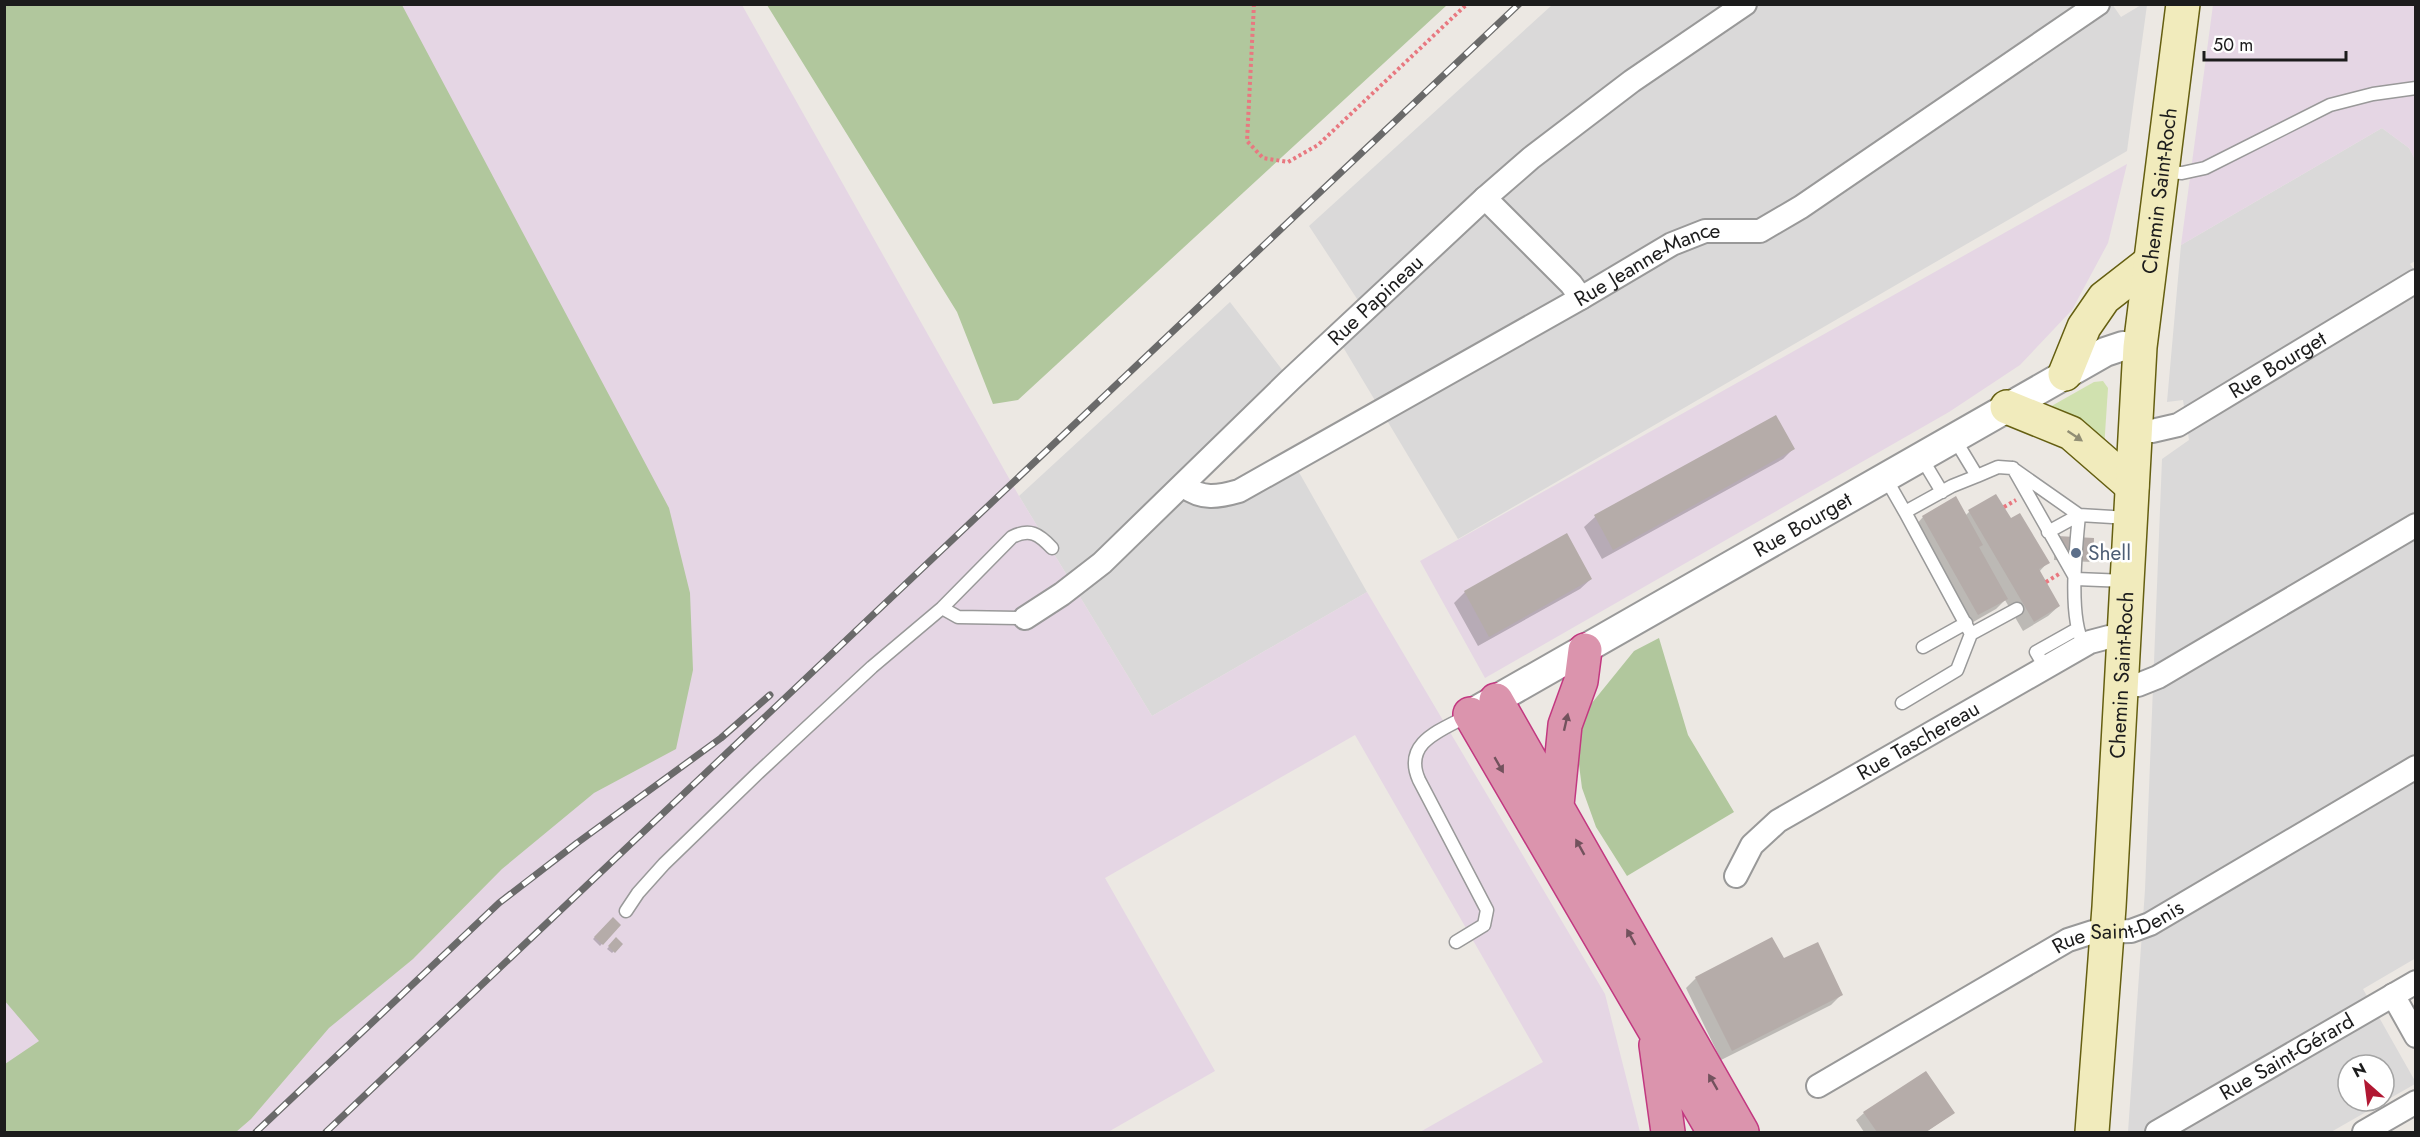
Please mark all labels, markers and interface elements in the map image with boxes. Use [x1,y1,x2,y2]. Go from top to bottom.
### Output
scale bar [2204,24,2346,62]
text: 50 m [2213,32,2253,58]
street label: Chemin Saint-Roch [2134,106,2185,276]
street label: Rue Jeanne-Mance [1568,215,1720,314]
street label: Rue Papineau [1321,248,1430,353]
street label: Rue Bourget [2223,324,2332,406]
one-way arrow [2067,431,2084,442]
street label: Rue Bourget [1748,485,1857,565]
place label: Shell [2088,538,2131,568]
marker: Shell [2069,546,2083,560]
street label: Chemin Saint-Roch [2102,591,2141,759]
street label: Rue Taschereau [1851,693,1985,788]
one-way arrow [1562,712,1571,731]
one-way arrow [1494,757,1504,774]
one-way arrow [1575,838,1585,855]
street label: Rue Saint-Denis [2046,892,2189,961]
one-way arrow [1626,928,1636,945]
street label: Rue Saint-Gérard [2214,1006,2360,1108]
north arrow [2336,1053,2396,1113]
text: N [2348,1057,2370,1083]
one-way arrow [1708,1073,1718,1090]

